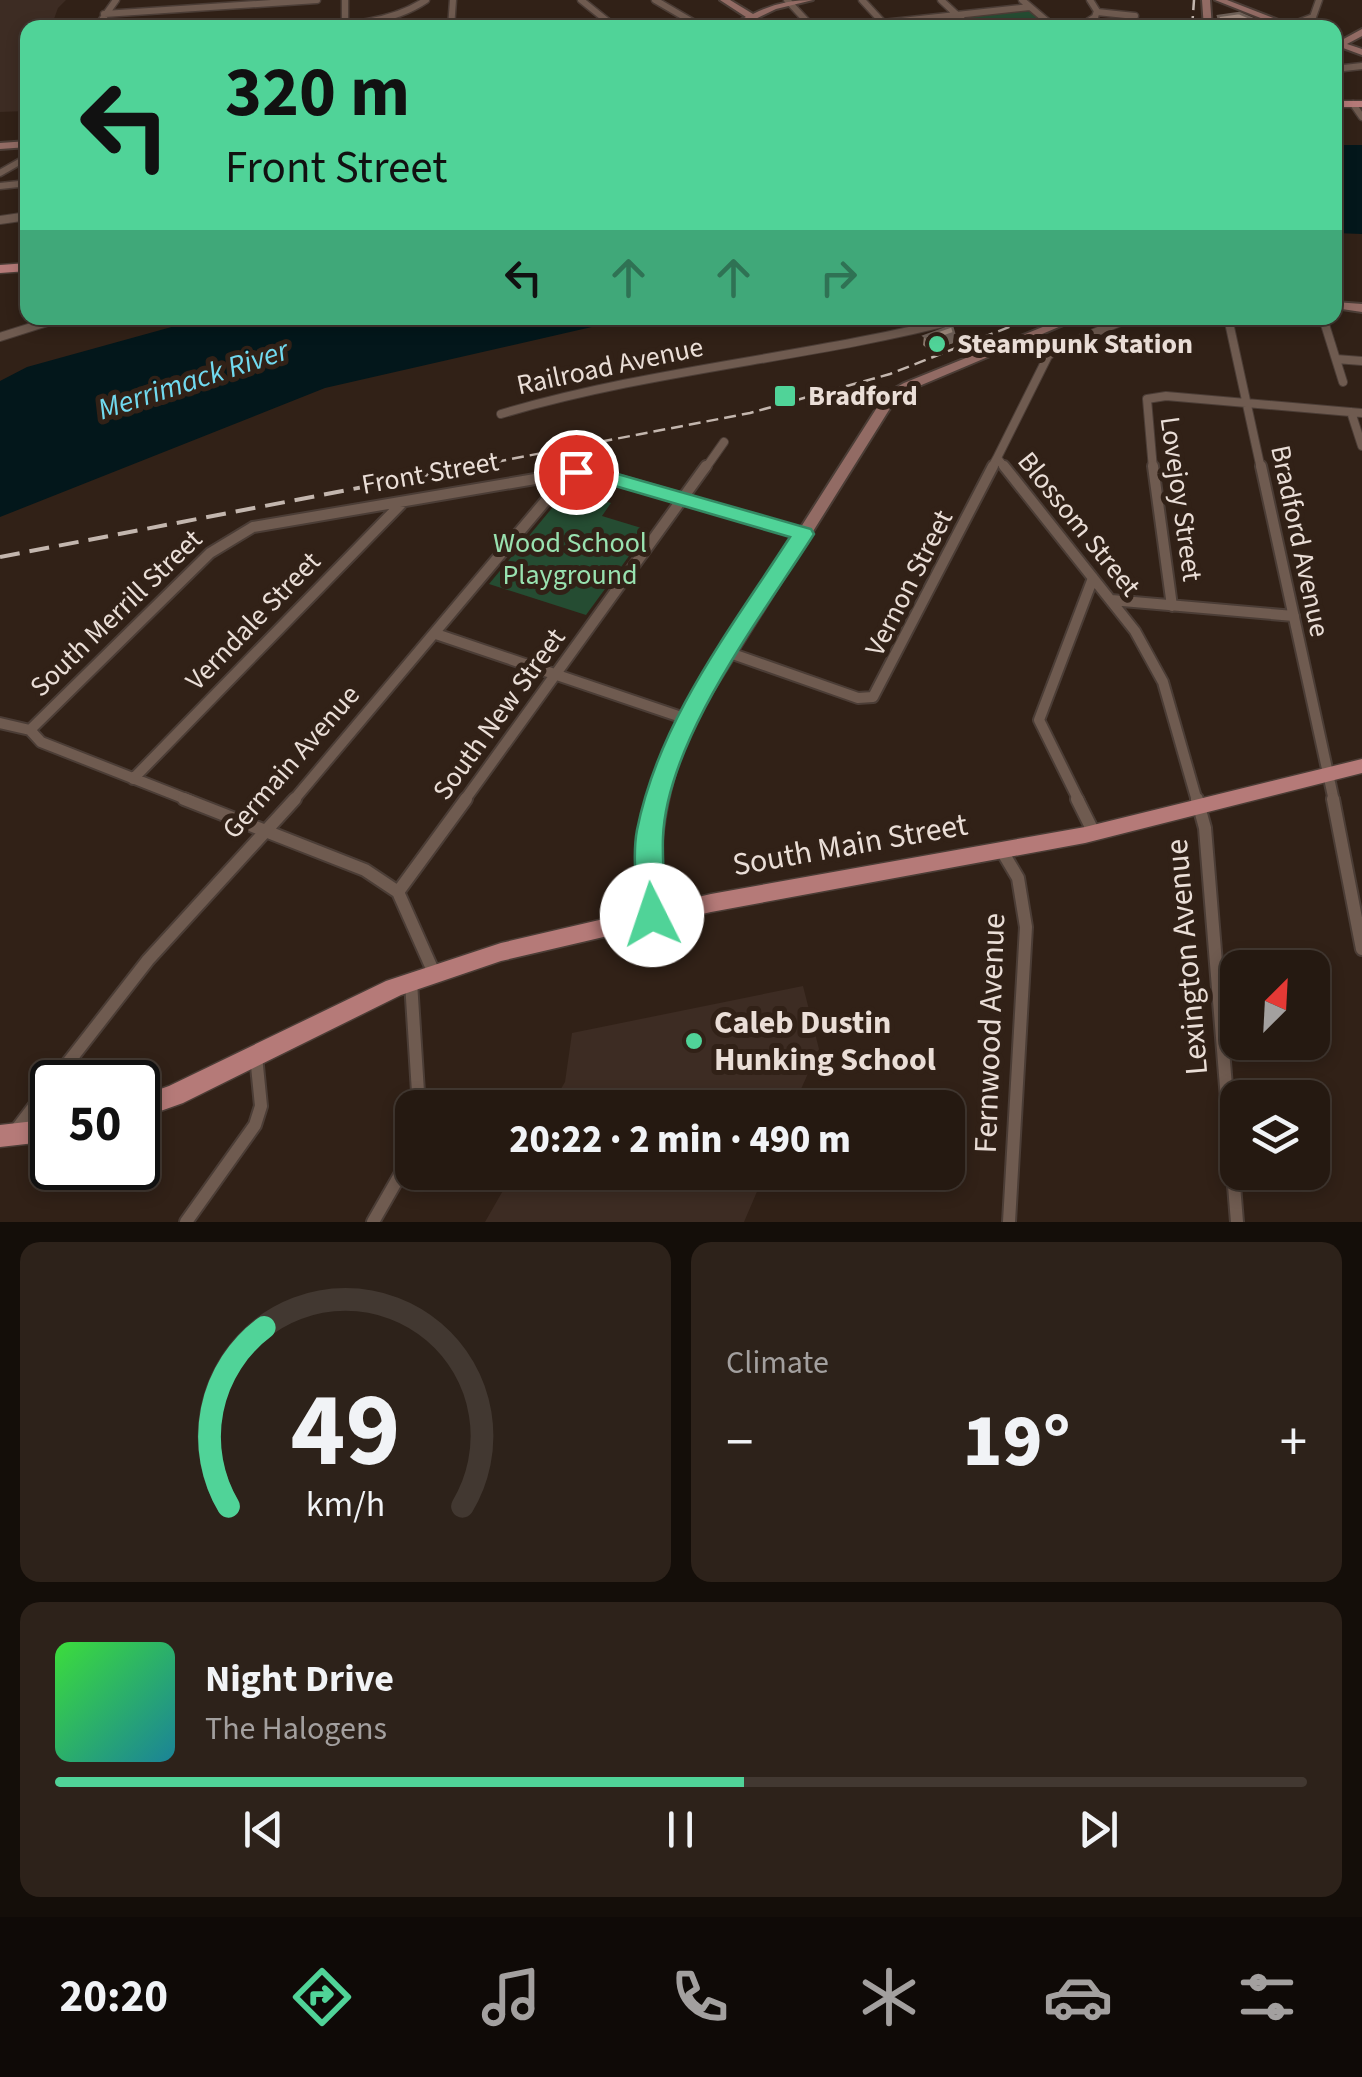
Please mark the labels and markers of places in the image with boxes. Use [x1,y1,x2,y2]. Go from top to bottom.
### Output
place label: Steampunk Station [957,324,1193,364]
marker: Steampunk Station [926,333,948,355]
place label: Bradford [808,376,918,416]
marker: Bradford [772,383,798,409]
pin [534,430,619,515]
place label: Caleb Dustin Hunking School [714,1000,936,1083]
marker: Caleb Dustin Hunking School [683,1030,705,1052]

